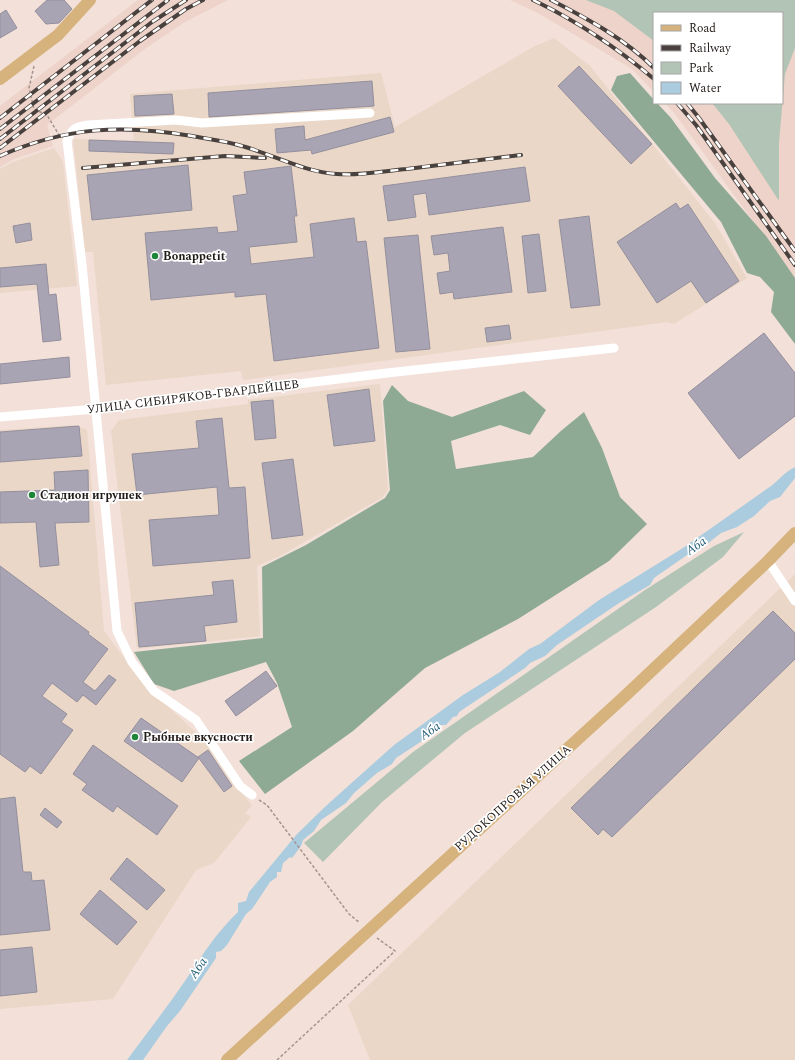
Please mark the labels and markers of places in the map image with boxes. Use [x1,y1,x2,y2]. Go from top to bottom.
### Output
place label: Bonappetit [163,247,226,266]
marker: Bonappetit [150,251,160,261]
place label: Стадион игрушек [40,486,143,505]
marker: Стадион игрушек [27,490,37,500]
place label: Рыбные вкусности [143,728,253,747]
marker: Рыбные вкусности [130,732,140,742]

